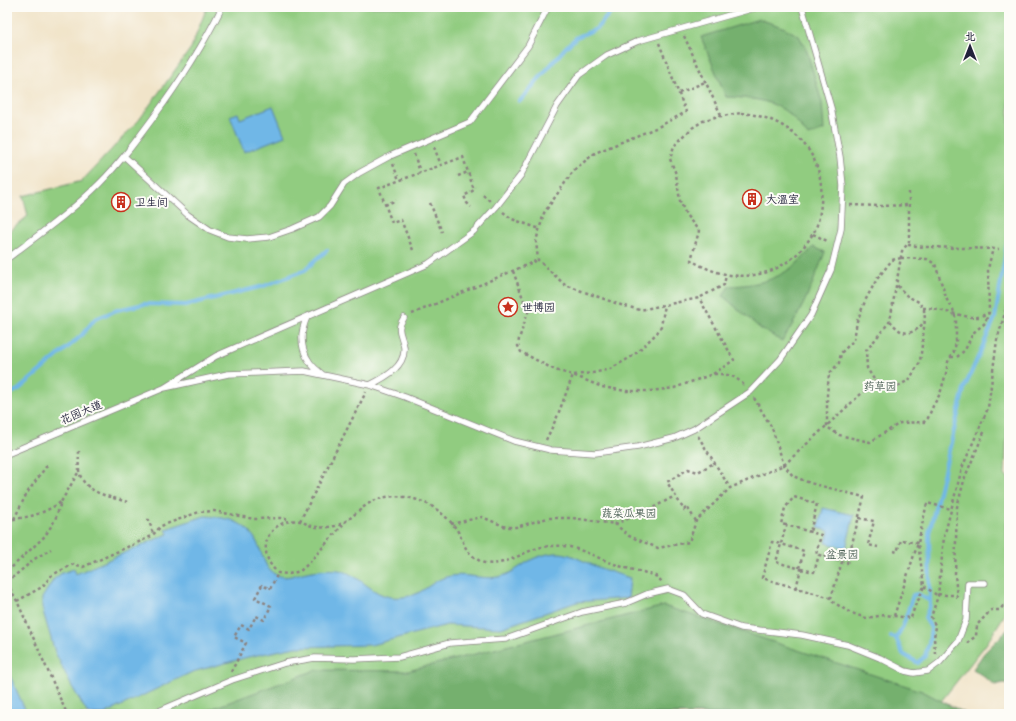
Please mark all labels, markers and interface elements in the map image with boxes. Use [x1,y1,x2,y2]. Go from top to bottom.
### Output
north arrow [950,26,990,66]
text: 北 [965,30,976,43]
building icon: 大温室 [741,188,763,210]
building icon: 卫生间 [110,191,132,213]
place label: 大温室 [766,193,799,206]
place label: 卫生间 [135,196,168,209]
place icon: 世博园 [497,296,519,318]
place label: 世博园 [522,301,555,314]
park label: 药草园 [864,380,897,393]
street label: 花园大道 [58,398,104,427]
park label: 蔬菜瓜果园 [602,507,657,520]
park label: 盆景园 [826,548,859,561]

